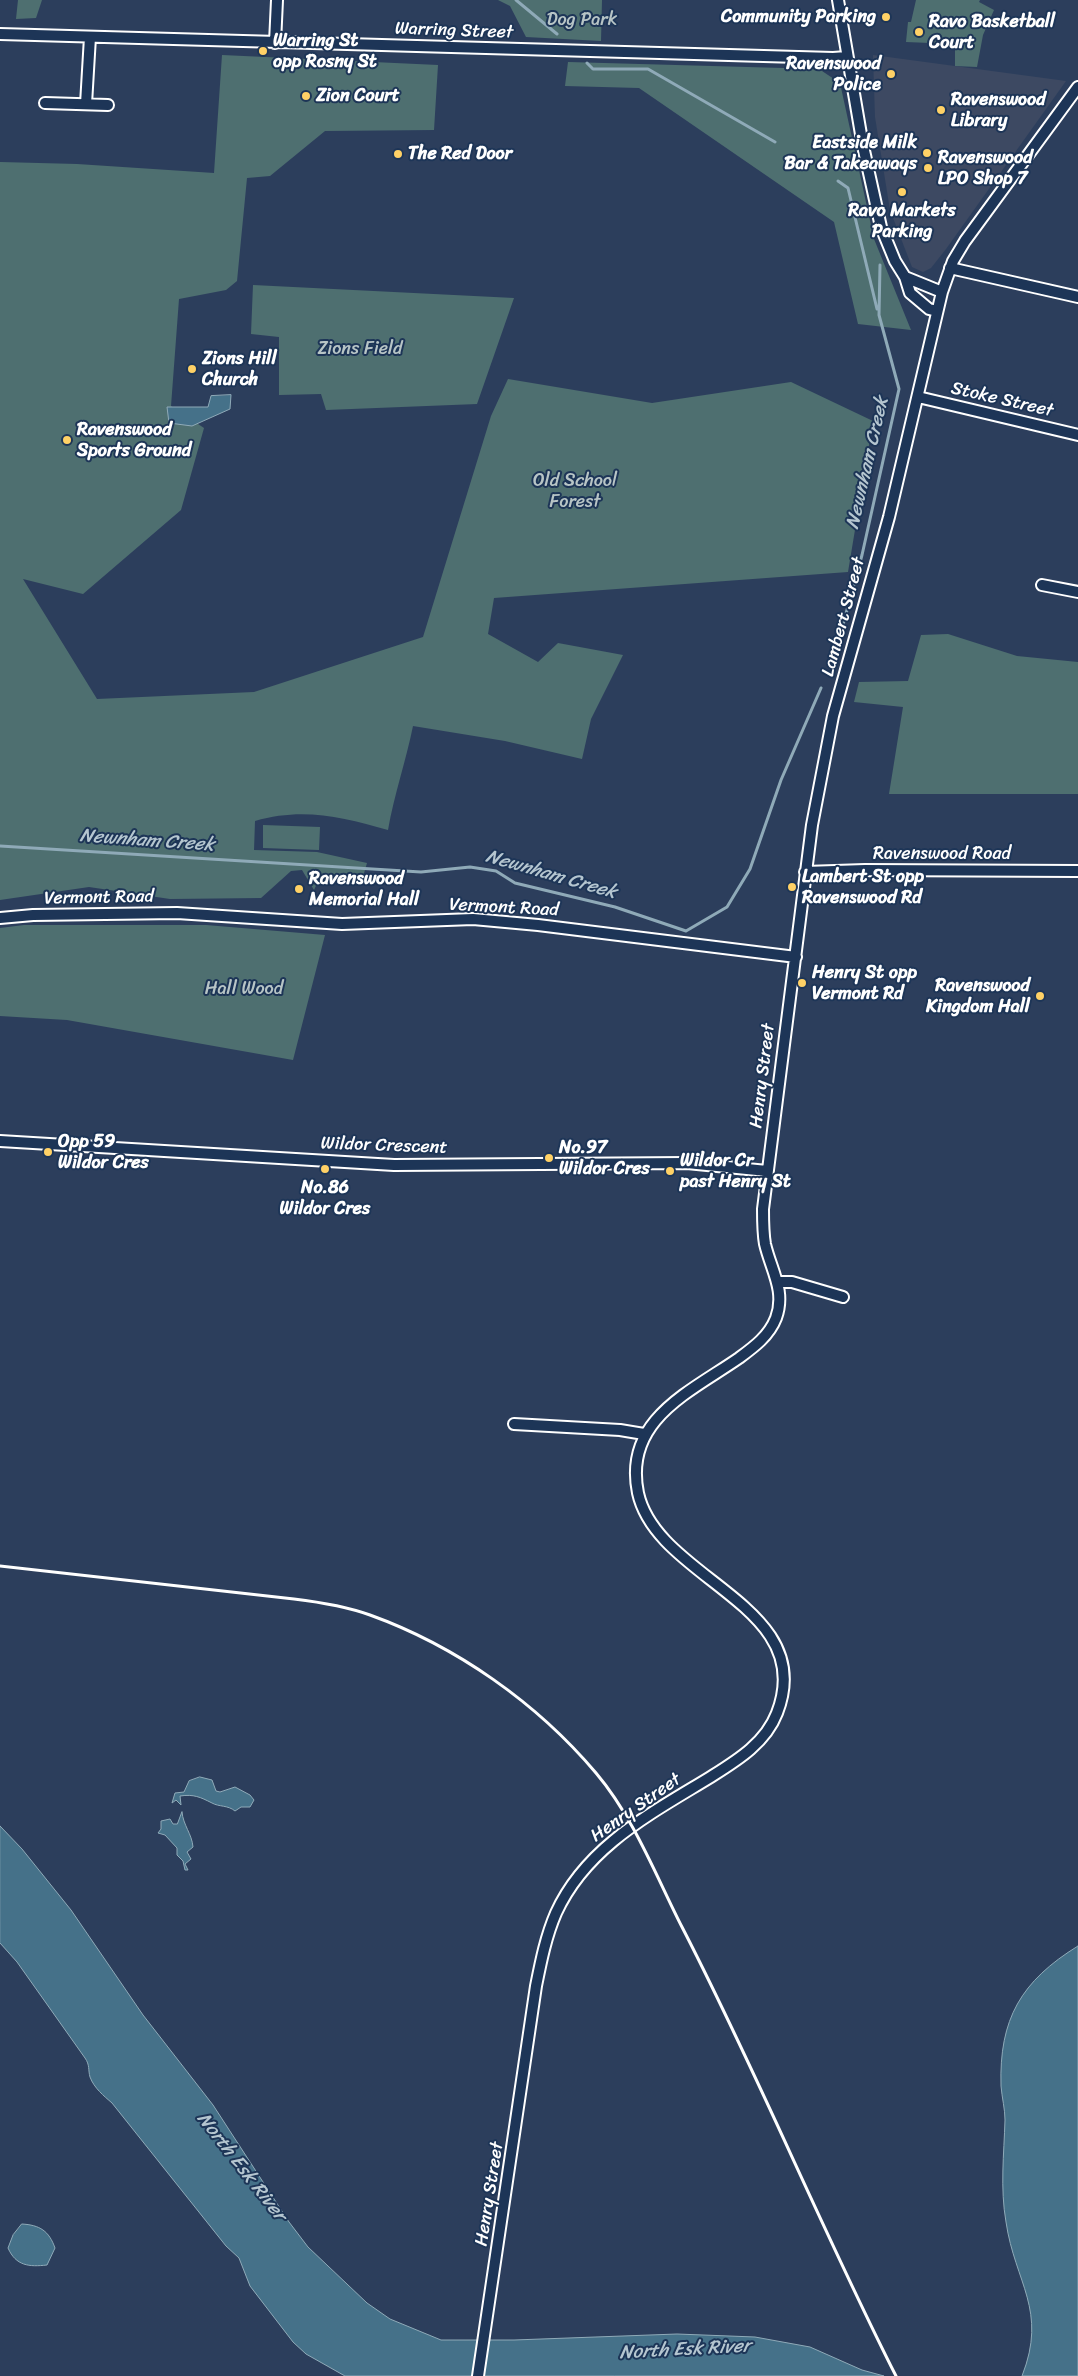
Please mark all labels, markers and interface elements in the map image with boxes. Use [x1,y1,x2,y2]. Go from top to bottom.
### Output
place label: Community Parking [721,6,876,28]
park label: Dog Park [547,9,617,31]
marker: Community Parking [880,11,892,23]
place label: Ravo Basketball Court [929,11,1055,54]
street label: Warring Street [394,18,514,44]
marker: Ravo Basketball Court [913,26,925,38]
place label: Warring St opp Rosny St [273,30,377,72]
marker: Warring St opp Rosny St [257,45,269,57]
place label: Ravenswood Police [786,53,881,96]
marker: Ravenswood Police [885,68,897,80]
place label: Zion Court [316,85,400,107]
place label: Ravenswood Library [951,89,1046,132]
marker: Zion Court [300,90,312,102]
marker: Ravenswood Library [935,104,947,116]
place label: Eastside Milk Bar & Takeaways [784,132,917,174]
place label: The Red Door [408,143,512,165]
marker: Eastside Milk Bar & Takeaways [921,147,933,159]
place label: Ravenswood LPO Shop 7 [938,147,1033,190]
marker: The Red Door [392,148,404,160]
marker: Ravenswood LPO Shop 7 [922,162,934,174]
marker: Ravo Markets Parking [896,186,908,198]
place label: Ravo Markets Parking [848,200,956,242]
park label: Zions Field [317,338,403,360]
place label: Zions Hill Church [202,348,277,390]
marker: Zions Hill Church [186,363,198,375]
street label: Stoke Street [949,378,1055,422]
water label: Newnham Creek [842,395,894,531]
place label: Ravenswood Sports Ground [77,419,191,462]
marker: Ravenswood Sports Ground [61,434,73,446]
park label: Old School Forest [533,470,617,512]
street label: Lambert Street [818,555,870,679]
water label: Newnham Creek [79,825,215,857]
street label: Ravenswood Road [873,843,1011,865]
water label: Newnham Creek [483,845,619,905]
place label: Lambert St opp Ravenswood Rd [802,866,924,909]
place label: Ravenswood Memorial Hall [309,868,419,911]
marker: Lambert St opp Ravenswood Rd [786,881,798,893]
marker: Ravenswood Memorial Hall [293,883,305,895]
street label: Vermont Road [44,886,154,910]
street label: Vermont Road [449,894,559,922]
place label: Henry St opp Vermont Rd [812,962,917,1004]
place label: Ravenswood Kingdom Hall [926,975,1030,1018]
marker: Henry St opp Vermont Rd [796,977,808,989]
park label: Hall Wood [205,978,283,1000]
marker: Ravenswood Kingdom Hall [1034,990,1046,1002]
street label: Henry Street [746,1022,780,1130]
place label: Opp 59 Wildor Cres [58,1131,149,1174]
street label: Wildor Crescent [320,1133,448,1159]
place label: No.97 Wildor Cres [559,1137,650,1180]
marker: Opp 59 Wildor Cres [42,1146,54,1158]
place label: Wildor Cr past Henry St [680,1150,791,1192]
marker: No.97 Wildor Cres [543,1152,555,1164]
marker: No.86 Wildor Cres [319,1163,331,1175]
marker: Wildor Cr past Henry St [664,1165,676,1177]
place label: No.86 Wildor Cres [280,1177,370,1220]
street label: Henry Street [587,1769,685,1847]
water label: North Esk River [192,2108,290,2226]
street label: Henry Street [471,2140,509,2248]
water label: North Esk River [619,2335,751,2365]

